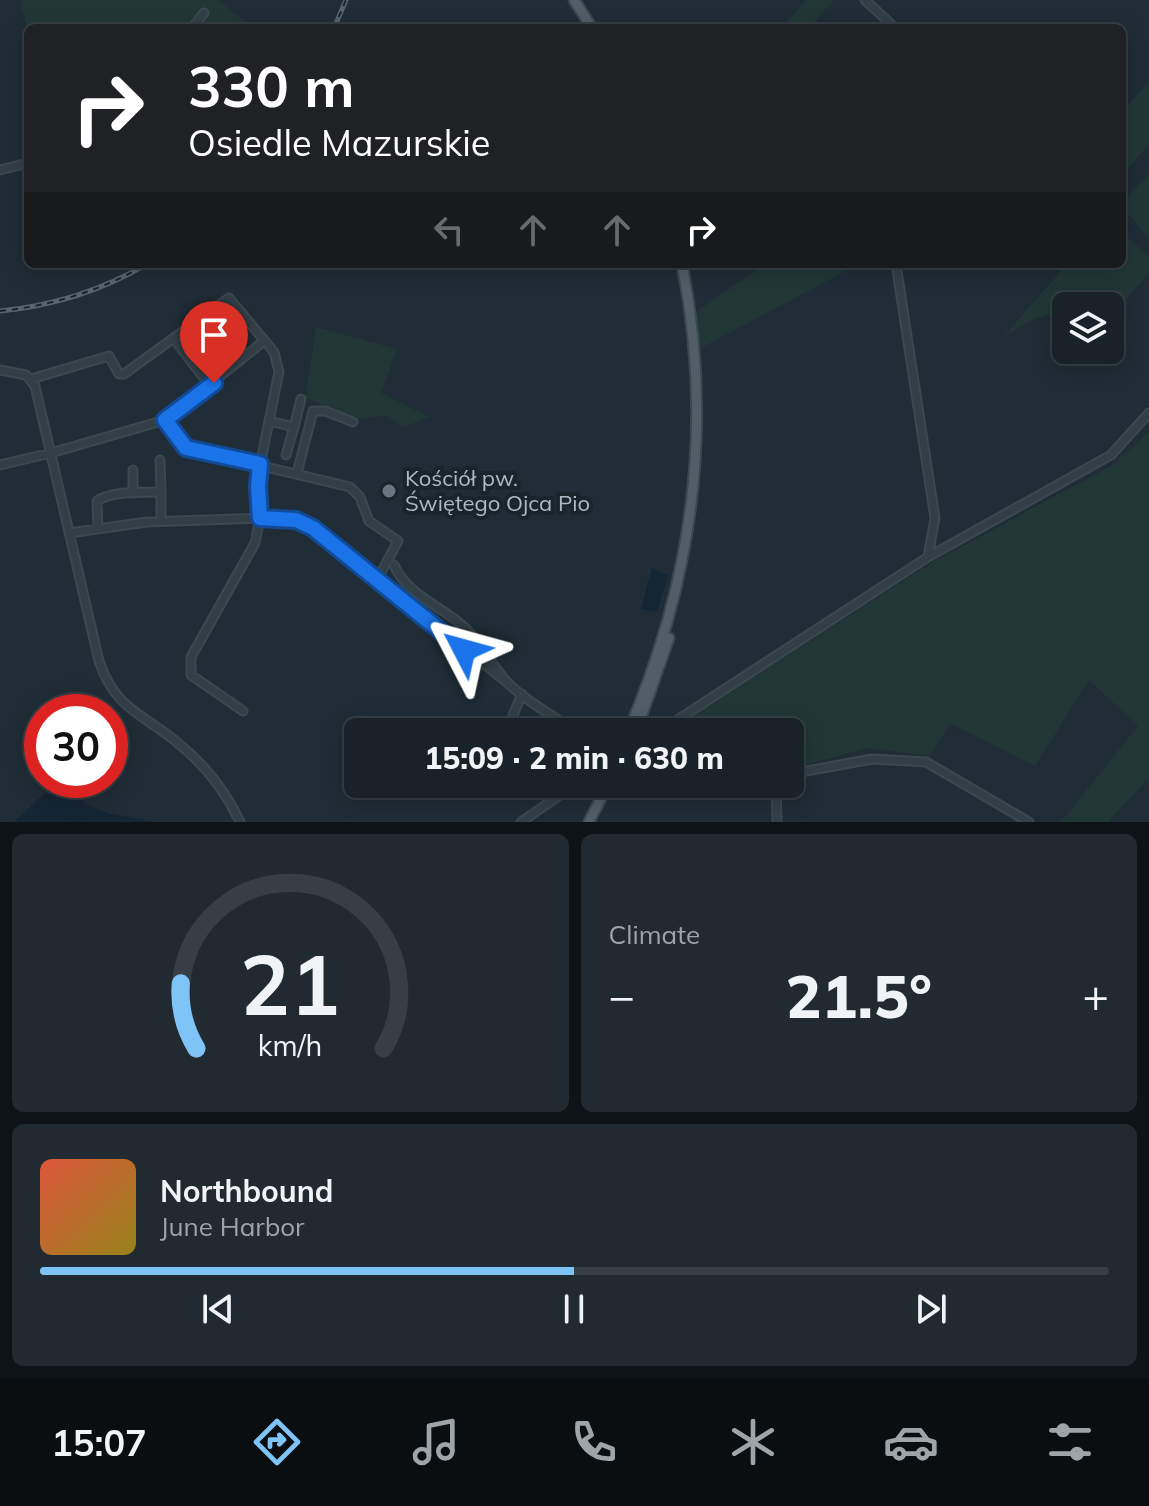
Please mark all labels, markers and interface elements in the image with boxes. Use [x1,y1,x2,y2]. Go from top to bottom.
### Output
text: 330 m [188,51,355,121]
icon: right [56,56,160,160]
text: Osiedle Mazurskie [188,120,490,165]
icon: left [427,208,471,252]
icon: ahead [511,208,555,252]
icon: ahead [595,208,639,252]
icon: right [679,208,723,252]
map controls [1052,292,1124,364]
button: layers [1052,292,1124,364]
pin [180,301,248,383]
icon: arrive [192,313,236,357]
place label: Kościół pw. Świętego Ojca Pio [405,464,590,517]
marker: Kościół pw. Świętego Ojca Pio [380,482,398,500]
position arrow [422,608,506,692]
speed limit sign: 30 [24,694,128,798]
text: 15:09 · 2 min · 630 m [424,739,724,777]
text: Climate [609,918,700,951]
text: 21 [240,931,340,1036]
text: 21.5° [785,958,932,1033]
text: − [609,968,635,1023]
text: + [1083,968,1109,1023]
text: km/h [258,1027,323,1063]
text: Northbound [160,1172,333,1210]
text: June Harbor [160,1210,305,1243]
icon: previous [196,1287,240,1331]
icon: pause [552,1287,596,1331]
icon: next [909,1287,953,1331]
icon: directions [249,1414,305,1470]
icon: music [408,1414,464,1470]
icon: phone [566,1414,622,1470]
icon: climate [725,1414,781,1470]
icon: car [883,1414,939,1470]
icon: filters [1042,1414,1098,1470]
text: 15:07 [51,1420,147,1465]

